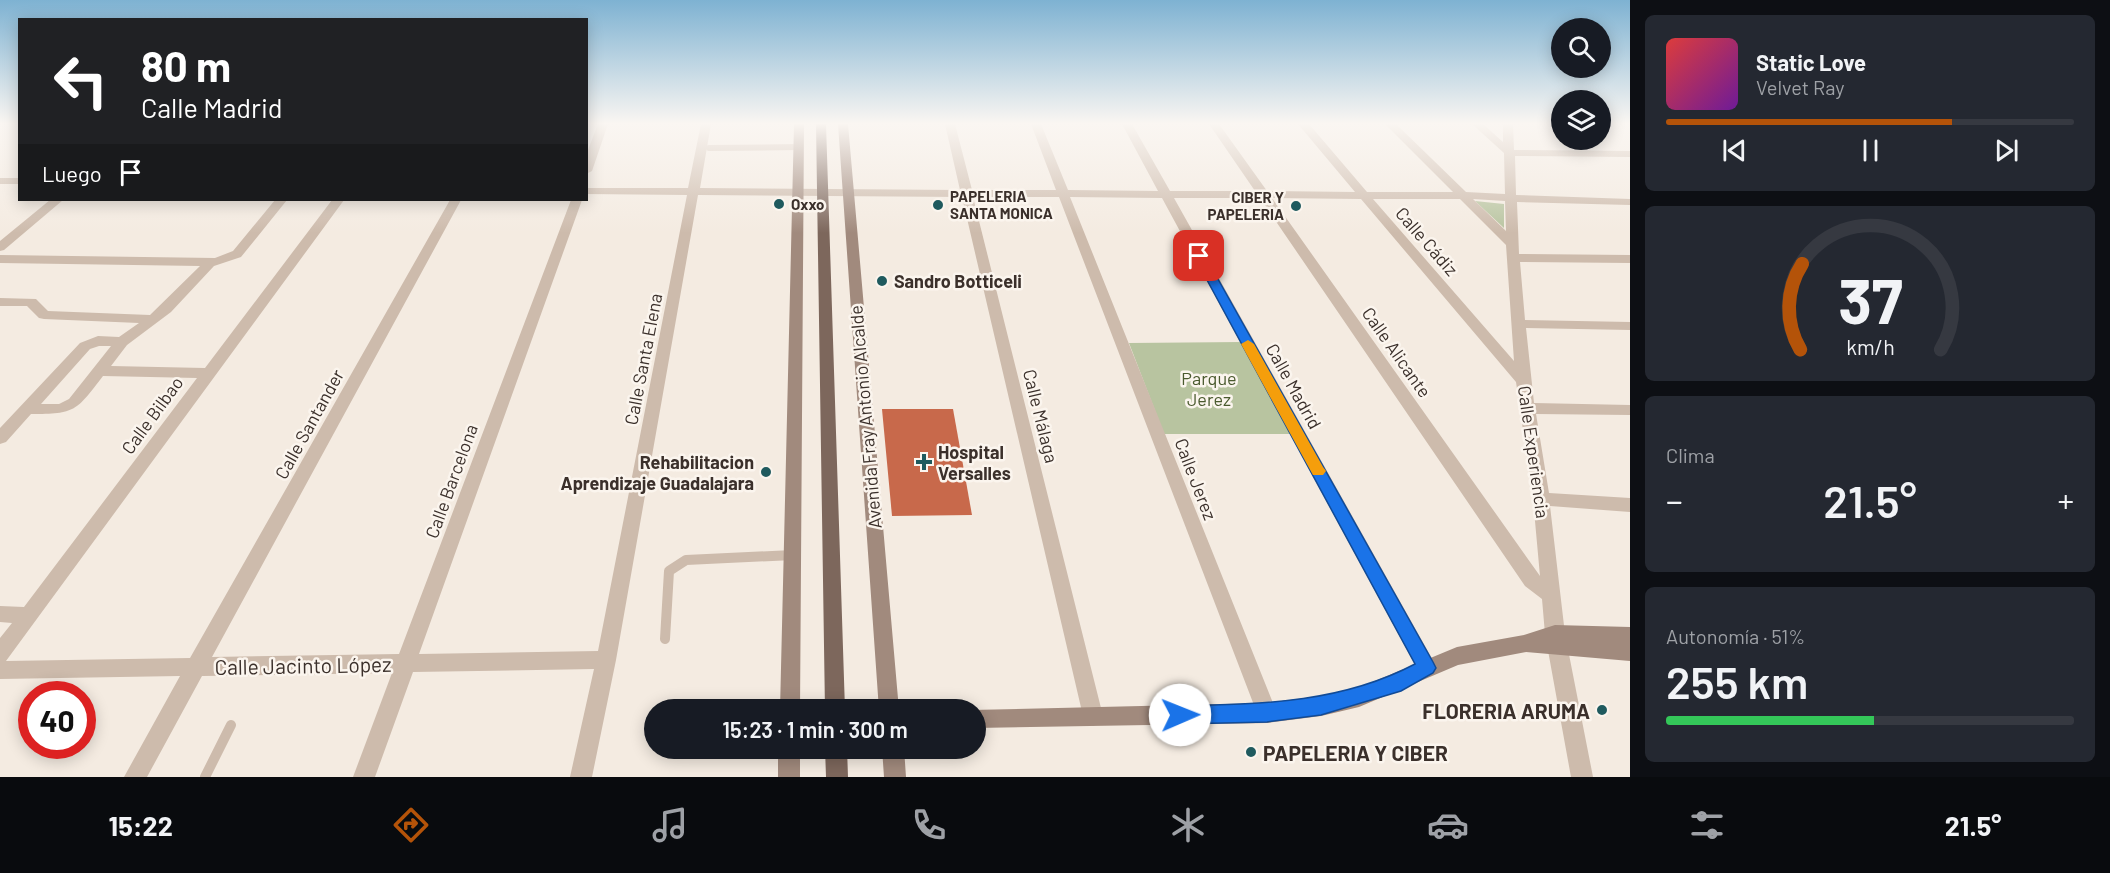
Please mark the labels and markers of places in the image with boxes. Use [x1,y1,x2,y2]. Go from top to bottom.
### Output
place label: PAPELERIA SANTA MONICA [950,187,1053,222]
place label: CIBER Y PAPELERIA [1208,188,1284,223]
place label: Oxxo [791,195,824,213]
marker: Oxxo [772,197,786,211]
marker: PAPELERIA SANTA MONICA [931,198,945,212]
marker: CIBER Y PAPELERIA [1289,199,1303,213]
pin [1173,230,1224,281]
place label: Sandro Botticeli [894,270,1022,292]
marker: Sandro Botticeli [875,274,889,288]
place label: Hospital Versalles [938,441,1011,484]
place label: Rehabilitacion Aprendizaje Guadalajara [561,451,754,494]
marker: Hospital Versalles [915,453,933,471]
marker: Rehabilitacion Aprendizaje Guadalajara [759,465,773,479]
place label: FLORERIA ARUMA [1422,698,1590,723]
marker: FLORERIA ARUMA [1595,703,1609,717]
place label: PAPELERIA Y CIBER [1263,740,1448,765]
marker: PAPELERIA Y CIBER [1244,745,1258,759]

